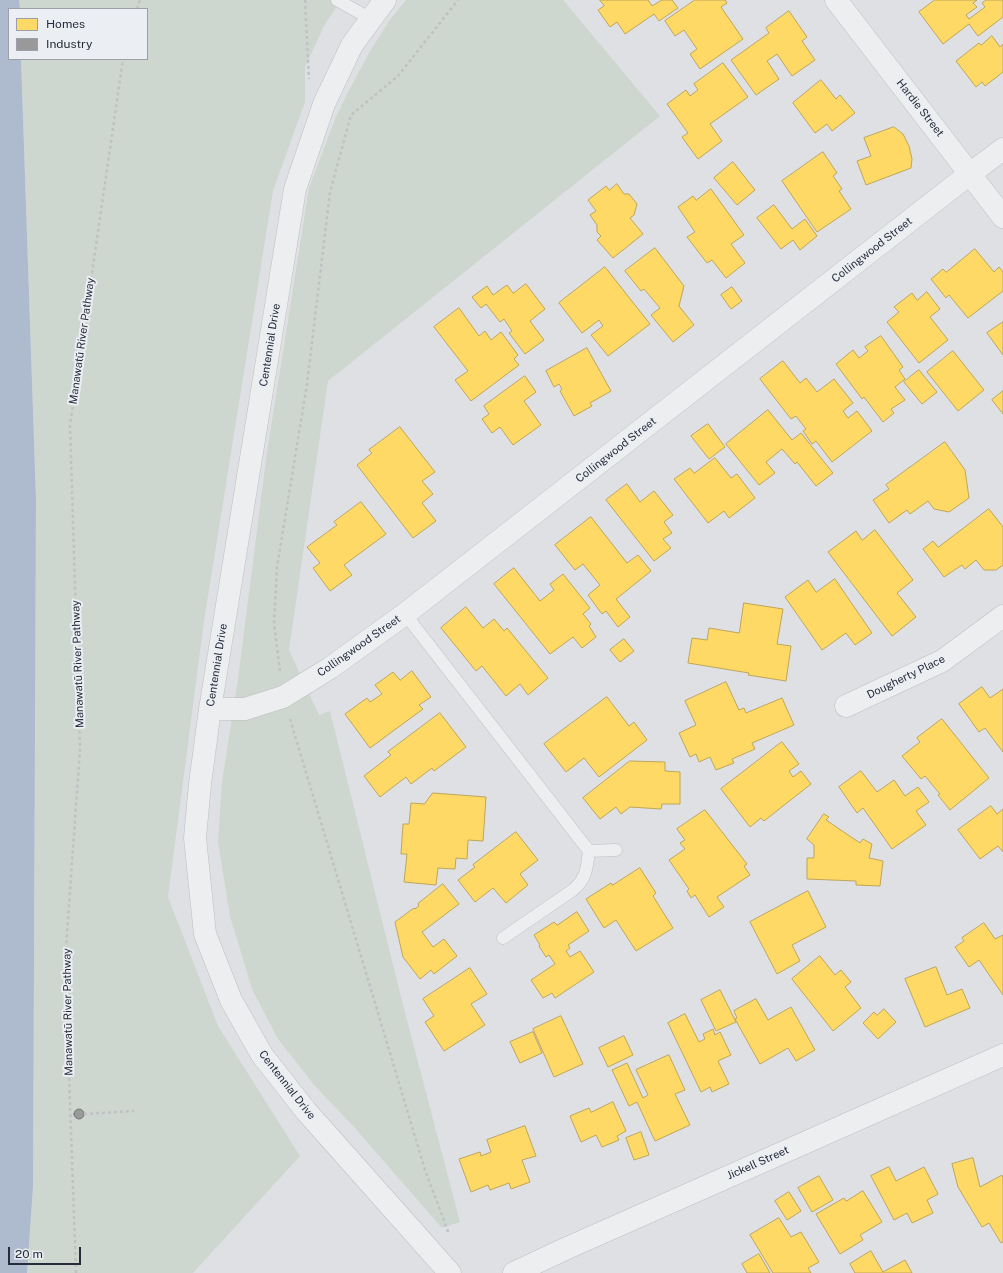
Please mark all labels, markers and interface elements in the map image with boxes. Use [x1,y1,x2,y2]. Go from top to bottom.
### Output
legend [8,8,148,60]
text: Homes [46,17,85,31]
text: Industry [46,37,92,51]
street label: Hardie Street [894,77,946,139]
street label: Collingwood Street [829,214,915,286]
street label: Manawatū River Pathway [67,277,97,405]
street label: Centennial Drive [257,302,283,388]
street label: Collingwood Street [573,414,659,486]
street label: Manawatū River Pathway [69,600,87,728]
street label: Collingwood Street [315,612,403,680]
street label: Centennial Drive [204,622,230,708]
street label: Dougherty Place [865,652,947,702]
street label: Manawatū River Pathway [60,948,76,1076]
street label: Centennial Drive [256,1048,318,1122]
street label: Jickell Street [725,1143,791,1183]
scale bar [10,1239,83,1265]
text: 20 m [15,1247,43,1261]

